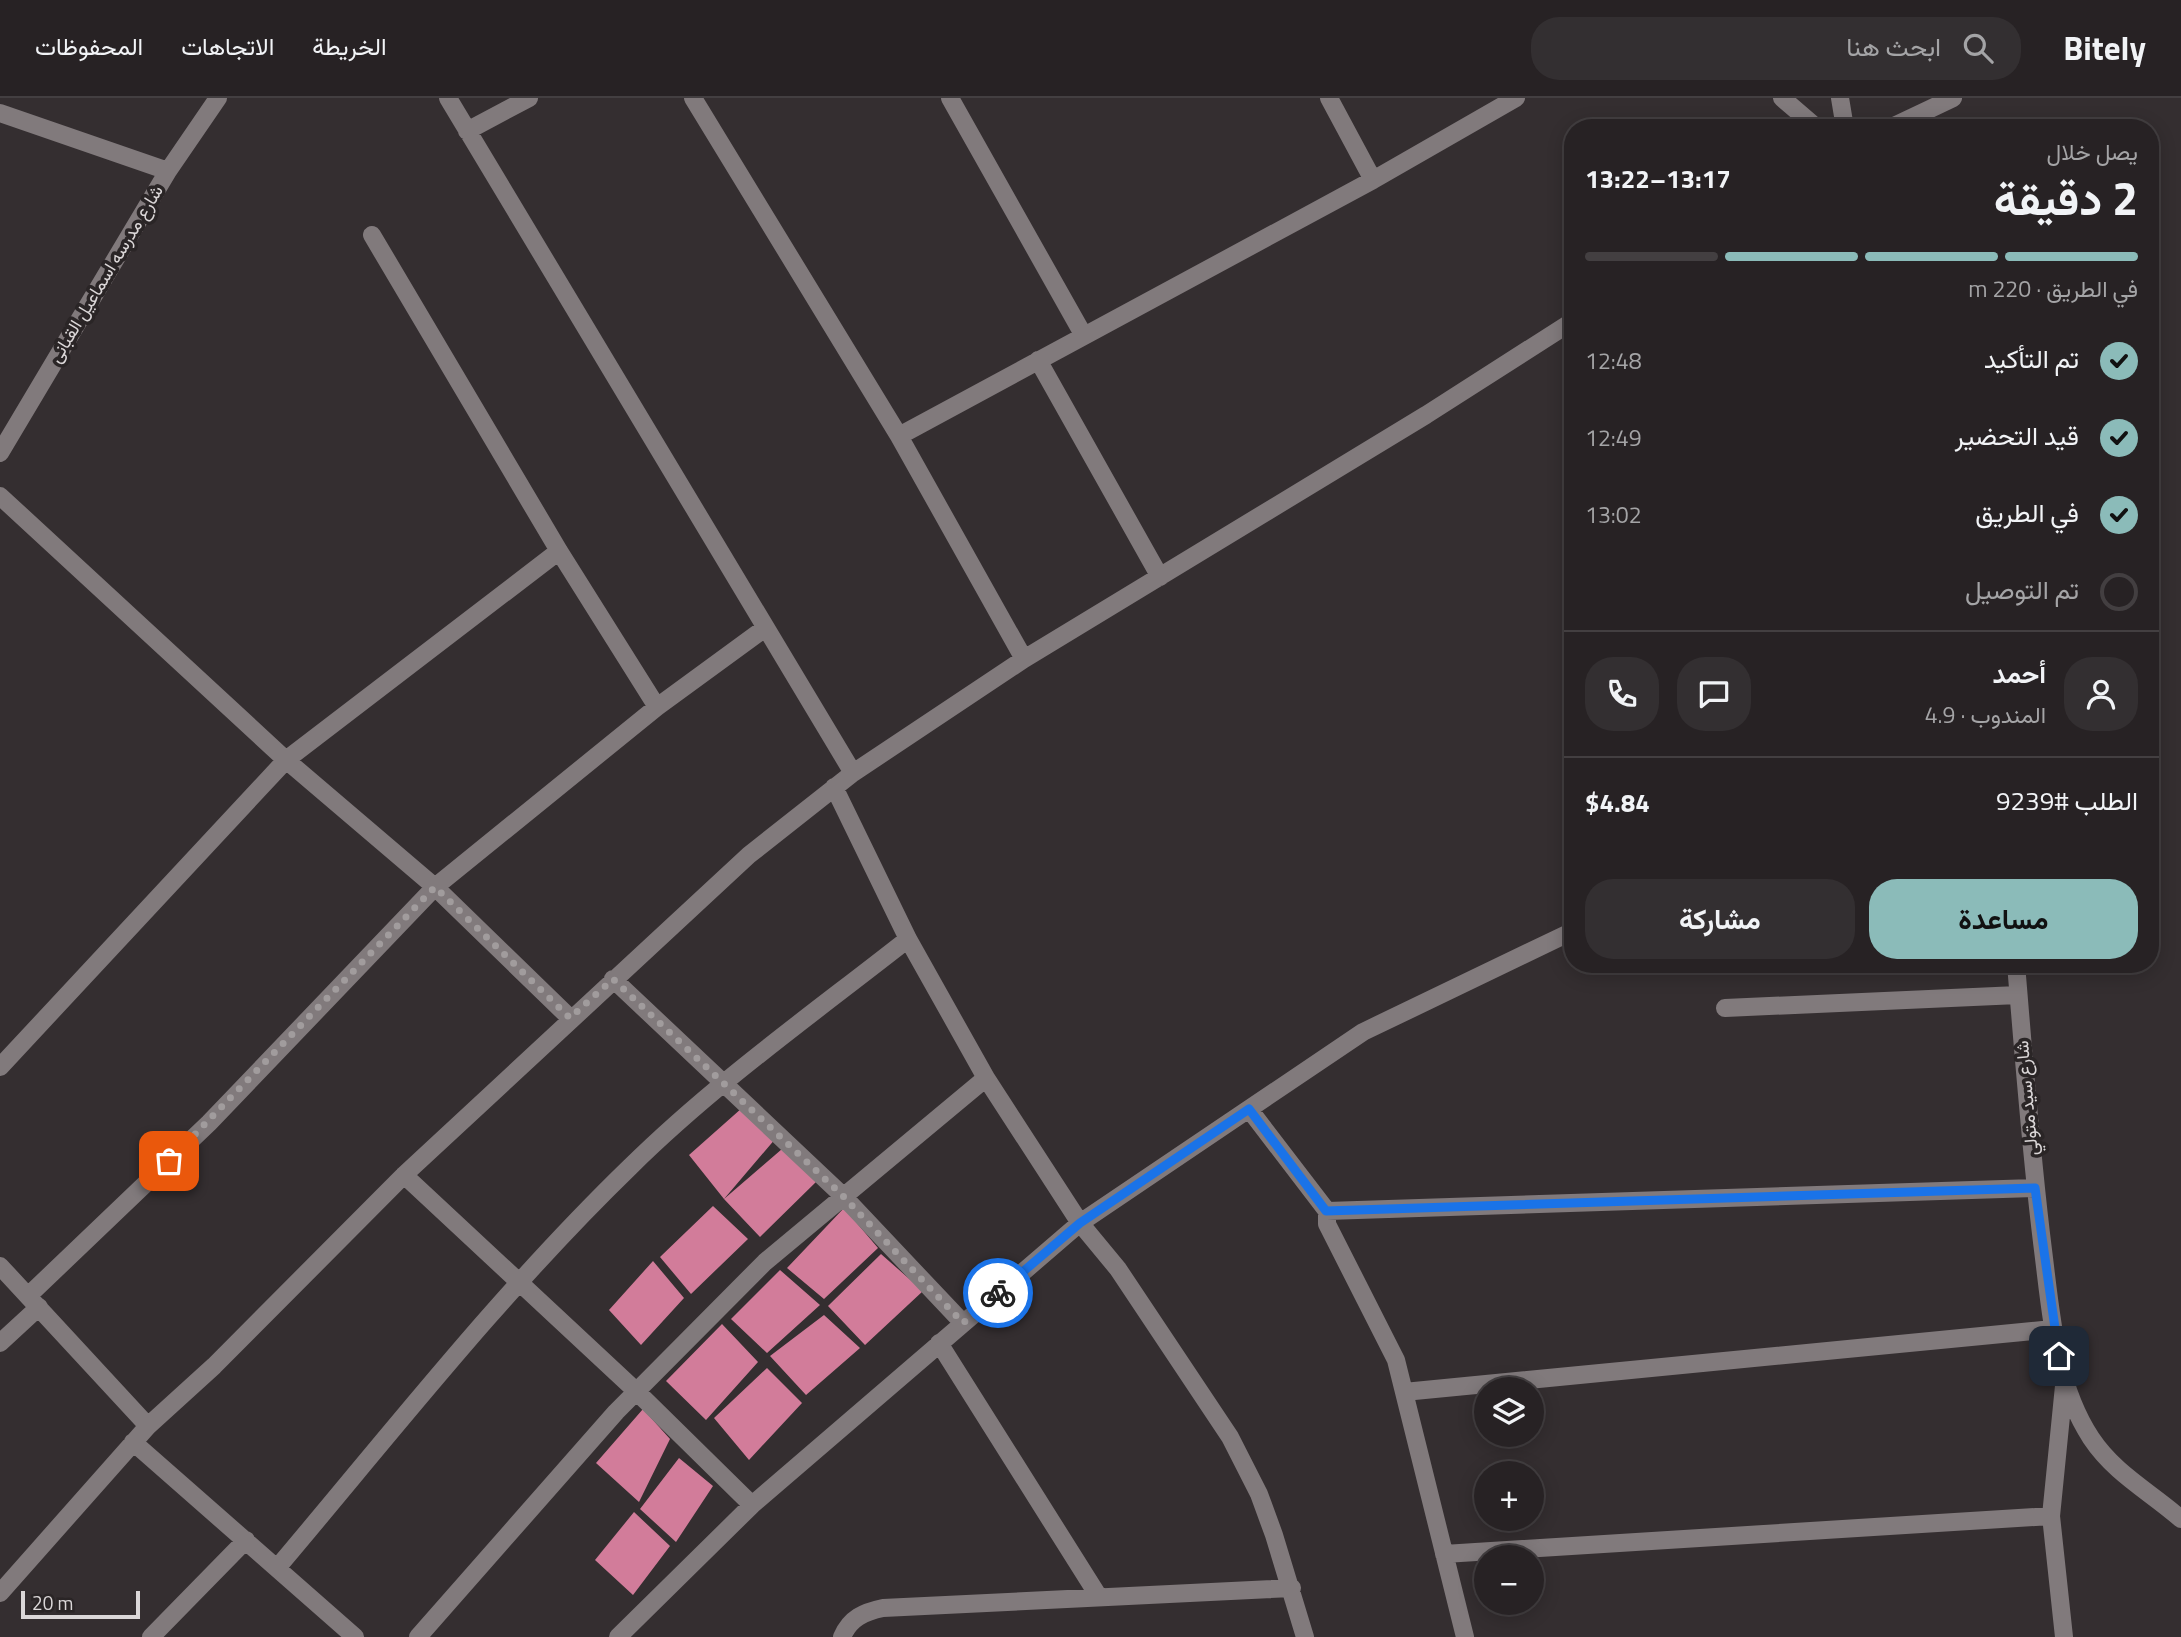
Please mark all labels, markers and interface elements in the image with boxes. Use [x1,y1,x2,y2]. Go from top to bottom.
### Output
search box [1531,17,2021,80]
text: Bitely [2063,23,2146,73]
text: ابحث هنا [1846,27,1941,66]
text: المحفوظات [35,28,143,64]
text: الاتجاهات [181,28,274,64]
text: الخريطة [312,28,387,64]
icon: search [1959,29,1997,67]
text: يصل خلال [2047,134,2138,169]
text: 13:17–13:22 [1585,159,1731,198]
text: 2 دقيقة [1994,163,2138,233]
street label: شارع مدرسه اسماعيل القبانى [42,180,170,368]
text: في الطريق · 220 m [1968,271,2138,306]
text: تم التأكيد [1984,339,2079,378]
icon: check [2100,342,2138,380]
text: 12:48 [1585,343,1642,378]
text: قيد التحضير [1955,416,2079,455]
icon: check [2100,419,2138,457]
text: 12:49 [1585,420,1642,455]
text: في الطريق [1975,493,2079,532]
icon: check [2100,496,2138,534]
text: 13:02 [1585,497,1642,532]
text: تم التوصيل [1965,570,2079,609]
text: أحمد [1993,654,2046,693]
button: phone [1585,657,1659,731]
button: chat [1677,657,1751,731]
button: person [2064,657,2138,731]
text: المندوب · 4.9 [1925,697,2046,732]
text: الطلب #9239 [1996,781,2138,820]
text: $4.84 [1585,783,1650,822]
button: مشاركة [1585,879,1855,959]
button: مساعدة [1869,879,2138,959]
street label: شارع سيد متولي [2008,1039,2047,1157]
pin [139,1131,199,1191]
icon: bag [150,1142,188,1180]
courier [963,1258,1033,1328]
icon: bike [979,1274,1017,1312]
pin [2029,1326,2089,1386]
icon: home [2040,1337,2078,1375]
map controls [1474,1377,1544,1615]
button: layers [1474,1377,1544,1447]
button: + [1474,1461,1544,1531]
button: − [1474,1545,1544,1615]
scale bar [21,1588,140,1620]
text: 20 m [32,1588,73,1617]

